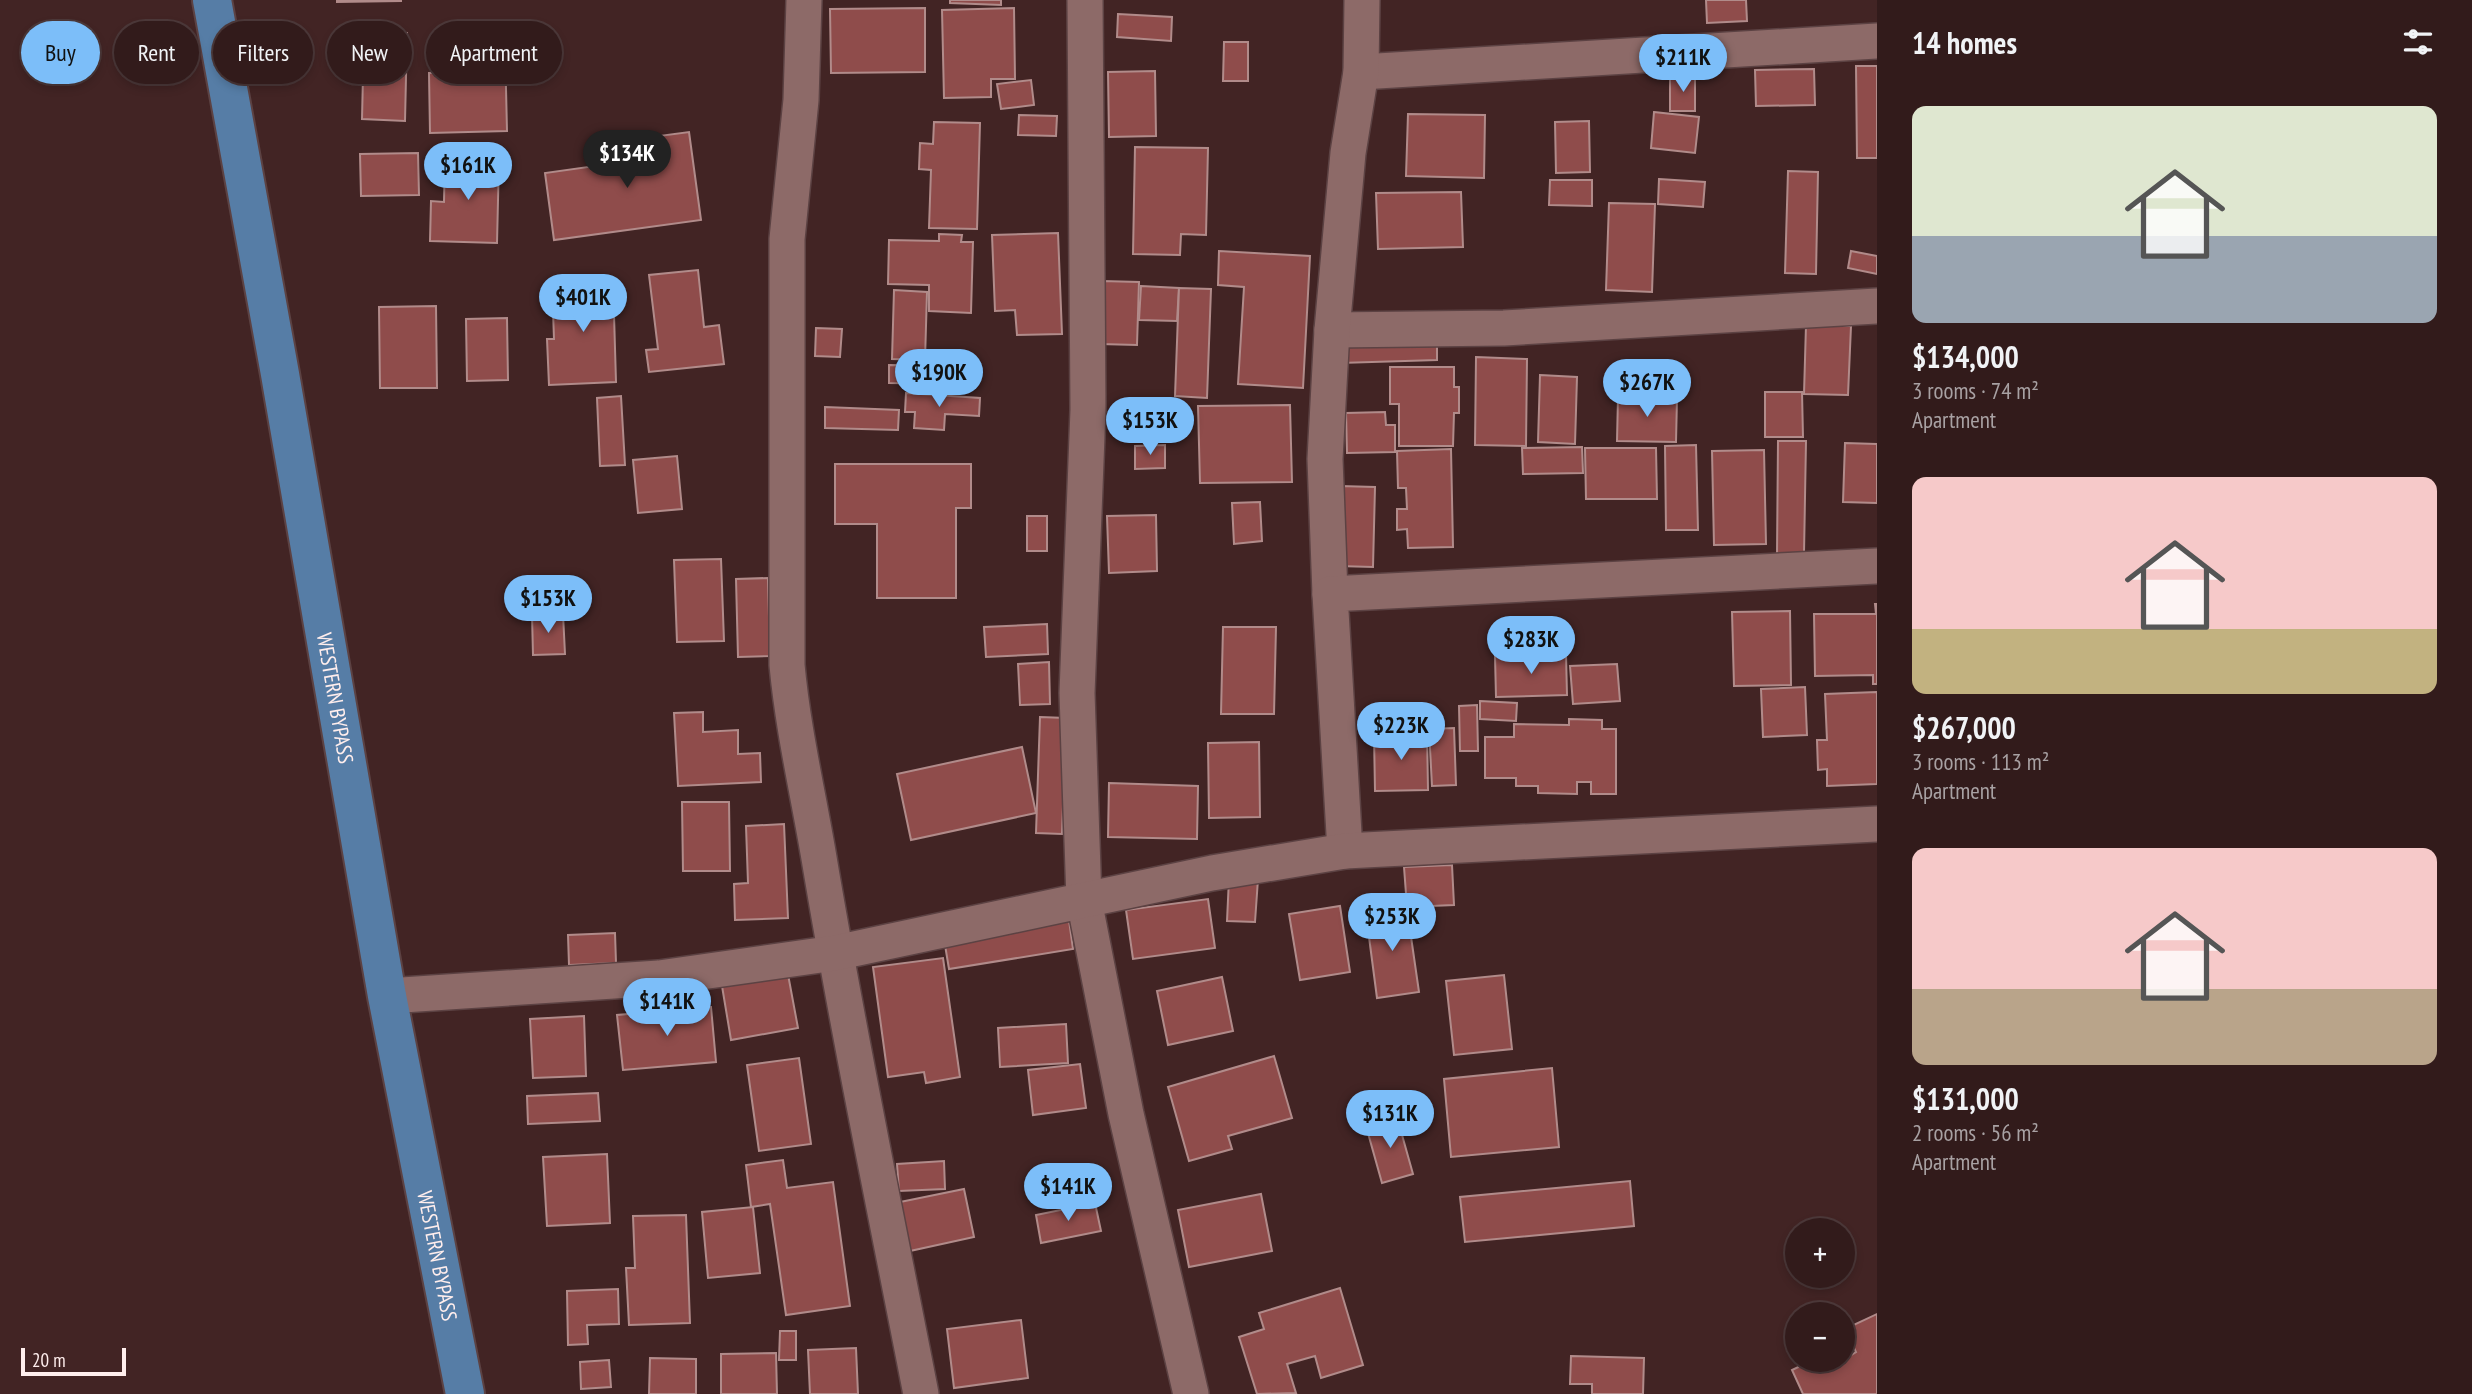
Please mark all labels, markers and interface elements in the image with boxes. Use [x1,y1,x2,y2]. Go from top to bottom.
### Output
chip: Buy [21,21,100,84]
chip: Rent [114,21,199,84]
chip: Filters [213,21,313,84]
chip: New [327,21,412,84]
chip: Apartment [426,21,562,84]
text: 14 homes [1912,23,2017,62]
icon: filters [2399,23,2437,61]
pin: $211K [1634,34,1732,94]
text: $211K [1655,42,1711,71]
pin: $134K [578,130,676,190]
text: $134K [599,138,655,167]
pin: $161K [419,142,517,202]
text: $161K [440,150,496,179]
icon: home [2112,151,2238,277]
pin: $401K [534,274,632,334]
text: $401K [555,282,611,311]
text: $134,000 [1912,337,2019,376]
pin: $190K [890,350,988,409]
text: $190K [911,357,967,386]
pin: $267K [1598,360,1696,419]
text: $267K [1619,367,1675,396]
text: 3 rooms · 74 m² [1912,376,2039,405]
pin: $153K [1101,398,1199,457]
text: $153K [1122,405,1178,434]
text: Apartment [1912,405,1996,434]
icon: home [2112,522,2238,648]
pin: $153K [499,576,597,635]
text: $153K [520,583,576,612]
pin: $283K [1482,616,1580,676]
text: $283K [1503,624,1559,653]
street label: WESTERN BYPASS [311,631,360,766]
pin: $223K [1352,702,1450,762]
text: $267,000 [1912,708,2016,747]
text: $223K [1373,710,1429,739]
text: 3 rooms · 113 m² [1912,747,2049,776]
text: Apartment [1912,776,1996,805]
icon: home [2112,893,2238,1019]
pin: $253K [1343,894,1441,953]
text: $253K [1364,901,1420,930]
pin: $141K [618,978,716,1038]
text: $141K [639,986,695,1015]
text: $131,000 [1912,1079,2019,1118]
pin: $131K [1341,1090,1439,1150]
text: $131K [1362,1098,1418,1127]
text: 2 rooms · 56 m² [1912,1118,2039,1147]
text: Apartment [1912,1147,1996,1176]
pin: $141K [1019,1164,1117,1223]
text: $141K [1040,1171,1096,1200]
street label: WESTERN BYPASS [412,1188,464,1323]
map controls [1785,1218,1855,1372]
button: + [1785,1218,1855,1288]
button: − [1785,1302,1855,1372]
scale bar [21,1345,126,1377]
text: 20 m [32,1348,66,1372]

